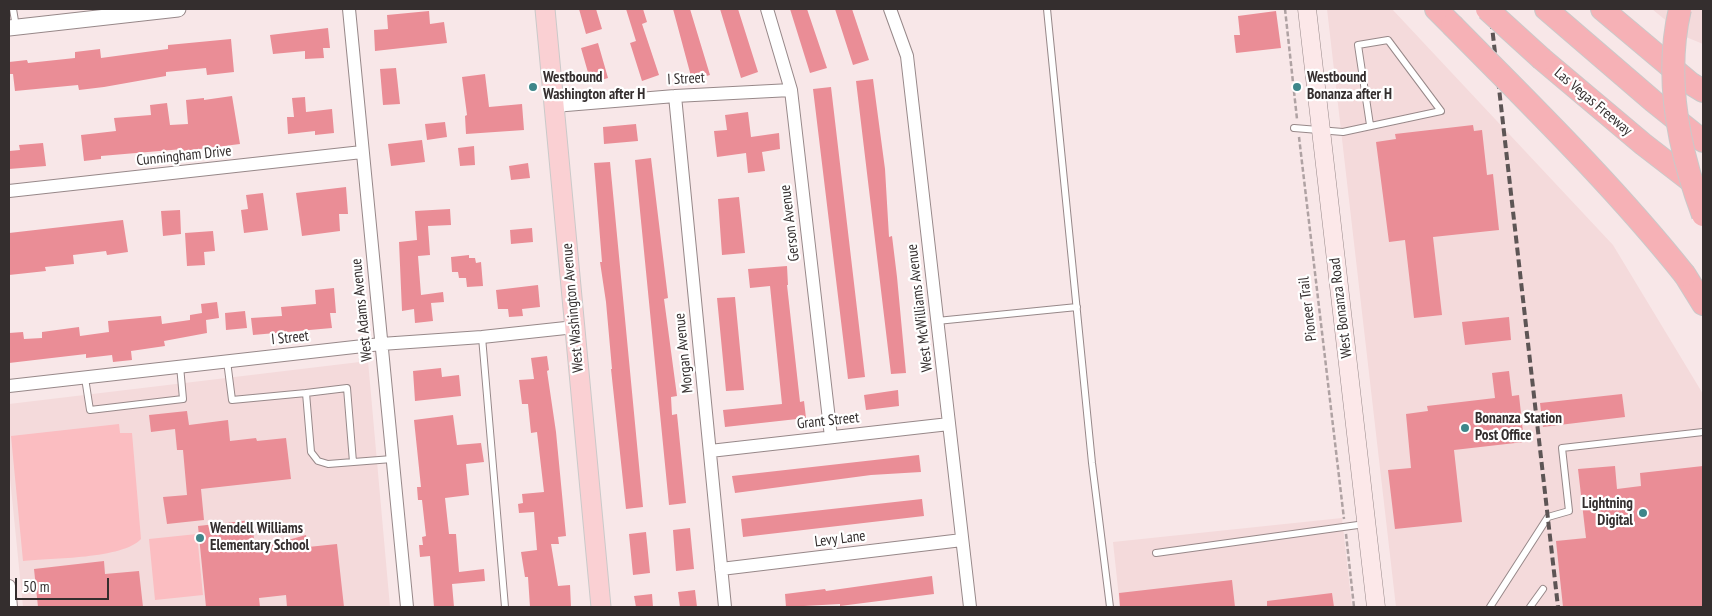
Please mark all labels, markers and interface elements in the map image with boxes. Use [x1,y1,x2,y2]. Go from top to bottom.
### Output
street label: Las Vegas Freeway [1550,64,1636,140]
place label: Westbound Washington after H [543,69,645,104]
street label: I Street [667,69,705,89]
place label: Westbound Bonanza after H [1307,69,1392,104]
marker: Westbound Washington after H [527,81,539,93]
marker: Westbound Bonanza after H [1291,81,1303,93]
street label: Cunningham Drive [136,142,232,170]
street label: Gerson Avenue [776,184,804,262]
street label: West Washington Avenue [558,243,588,373]
street label: West McWilliams Avenue [903,243,937,373]
street label: West Bonanza Road [1326,257,1356,359]
street label: West Adams Avenue [348,258,376,362]
street label: Pioneer Trail [1295,276,1321,342]
street label: Morgan Avenue [671,312,697,394]
street label: I Street [270,327,310,349]
street label: Grant Street [796,409,860,433]
place label: Bonanza Station Post Office [1475,410,1562,445]
marker: Bonanza Station Post Office [1459,422,1471,434]
place label: Lightning Digital [1582,495,1633,530]
marker: Lightning Digital [1637,507,1649,519]
place label: Wendell Williams Elementary School [210,520,309,555]
street label: Levy Lane [814,527,866,551]
marker: Wendell Williams Elementary School [194,532,206,544]
scale bar [18,568,111,600]
text: 50 m [23,577,49,596]

